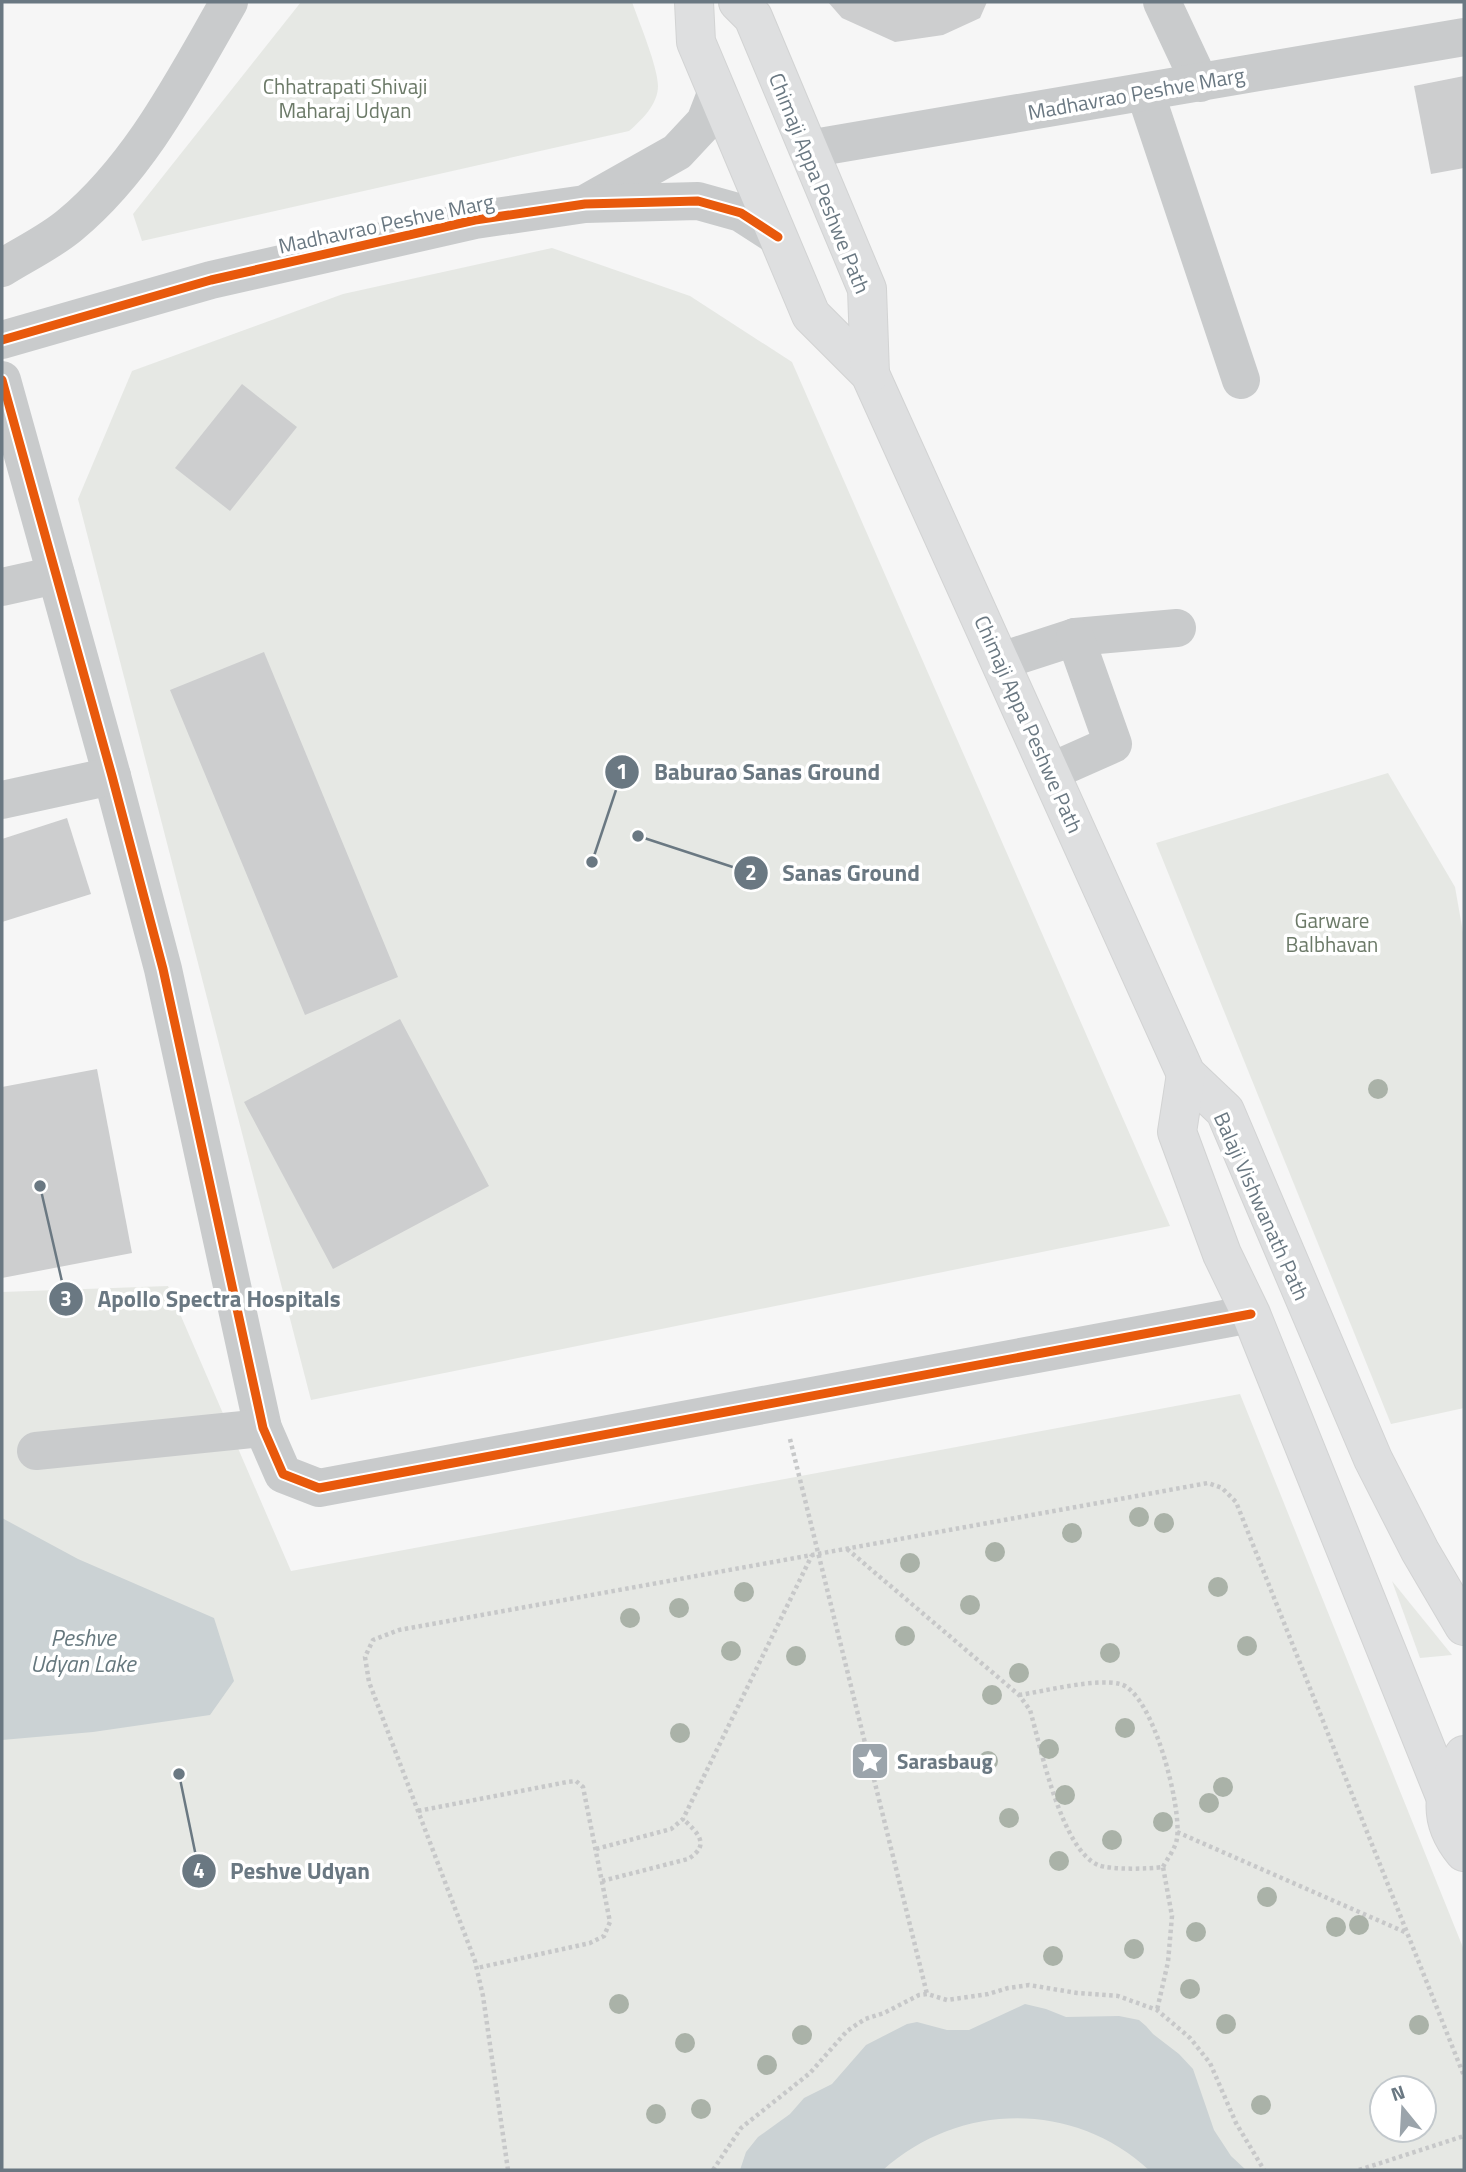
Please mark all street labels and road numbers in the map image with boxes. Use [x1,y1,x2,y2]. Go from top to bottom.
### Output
street label: Madhavrao Peshve Marg [1025,58,1247,128]
street label: Chimaji Appa Peshwe Path [761,68,879,298]
street label: Madhavrao Peshve Marg [275,184,497,261]
street label: Chimaji Appa Peshwe Path [966,610,1092,838]
street label: Balaji Vishwanath Path [1206,1107,1318,1305]

